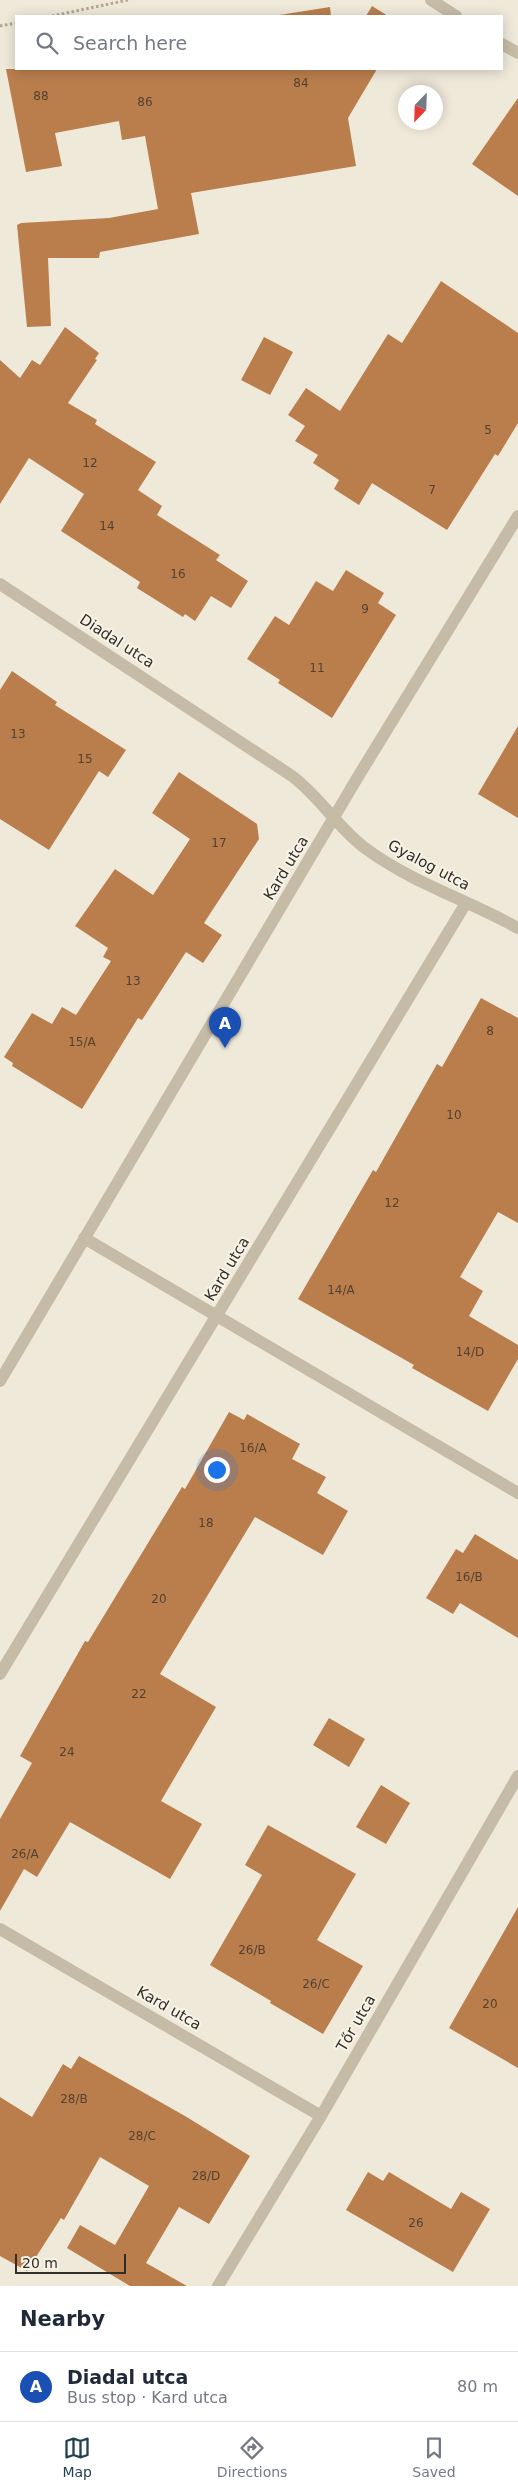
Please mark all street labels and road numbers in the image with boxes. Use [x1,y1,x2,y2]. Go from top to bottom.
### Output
street label: Diadal utca [76,610,158,672]
street label: Kard utca [260,833,312,903]
street label: Gyalog utca [385,836,473,894]
street label: Kard utca [201,1234,253,1304]
street label: Kard utca [133,1982,205,2034]
street label: Tőr utca [332,1992,379,2055]

